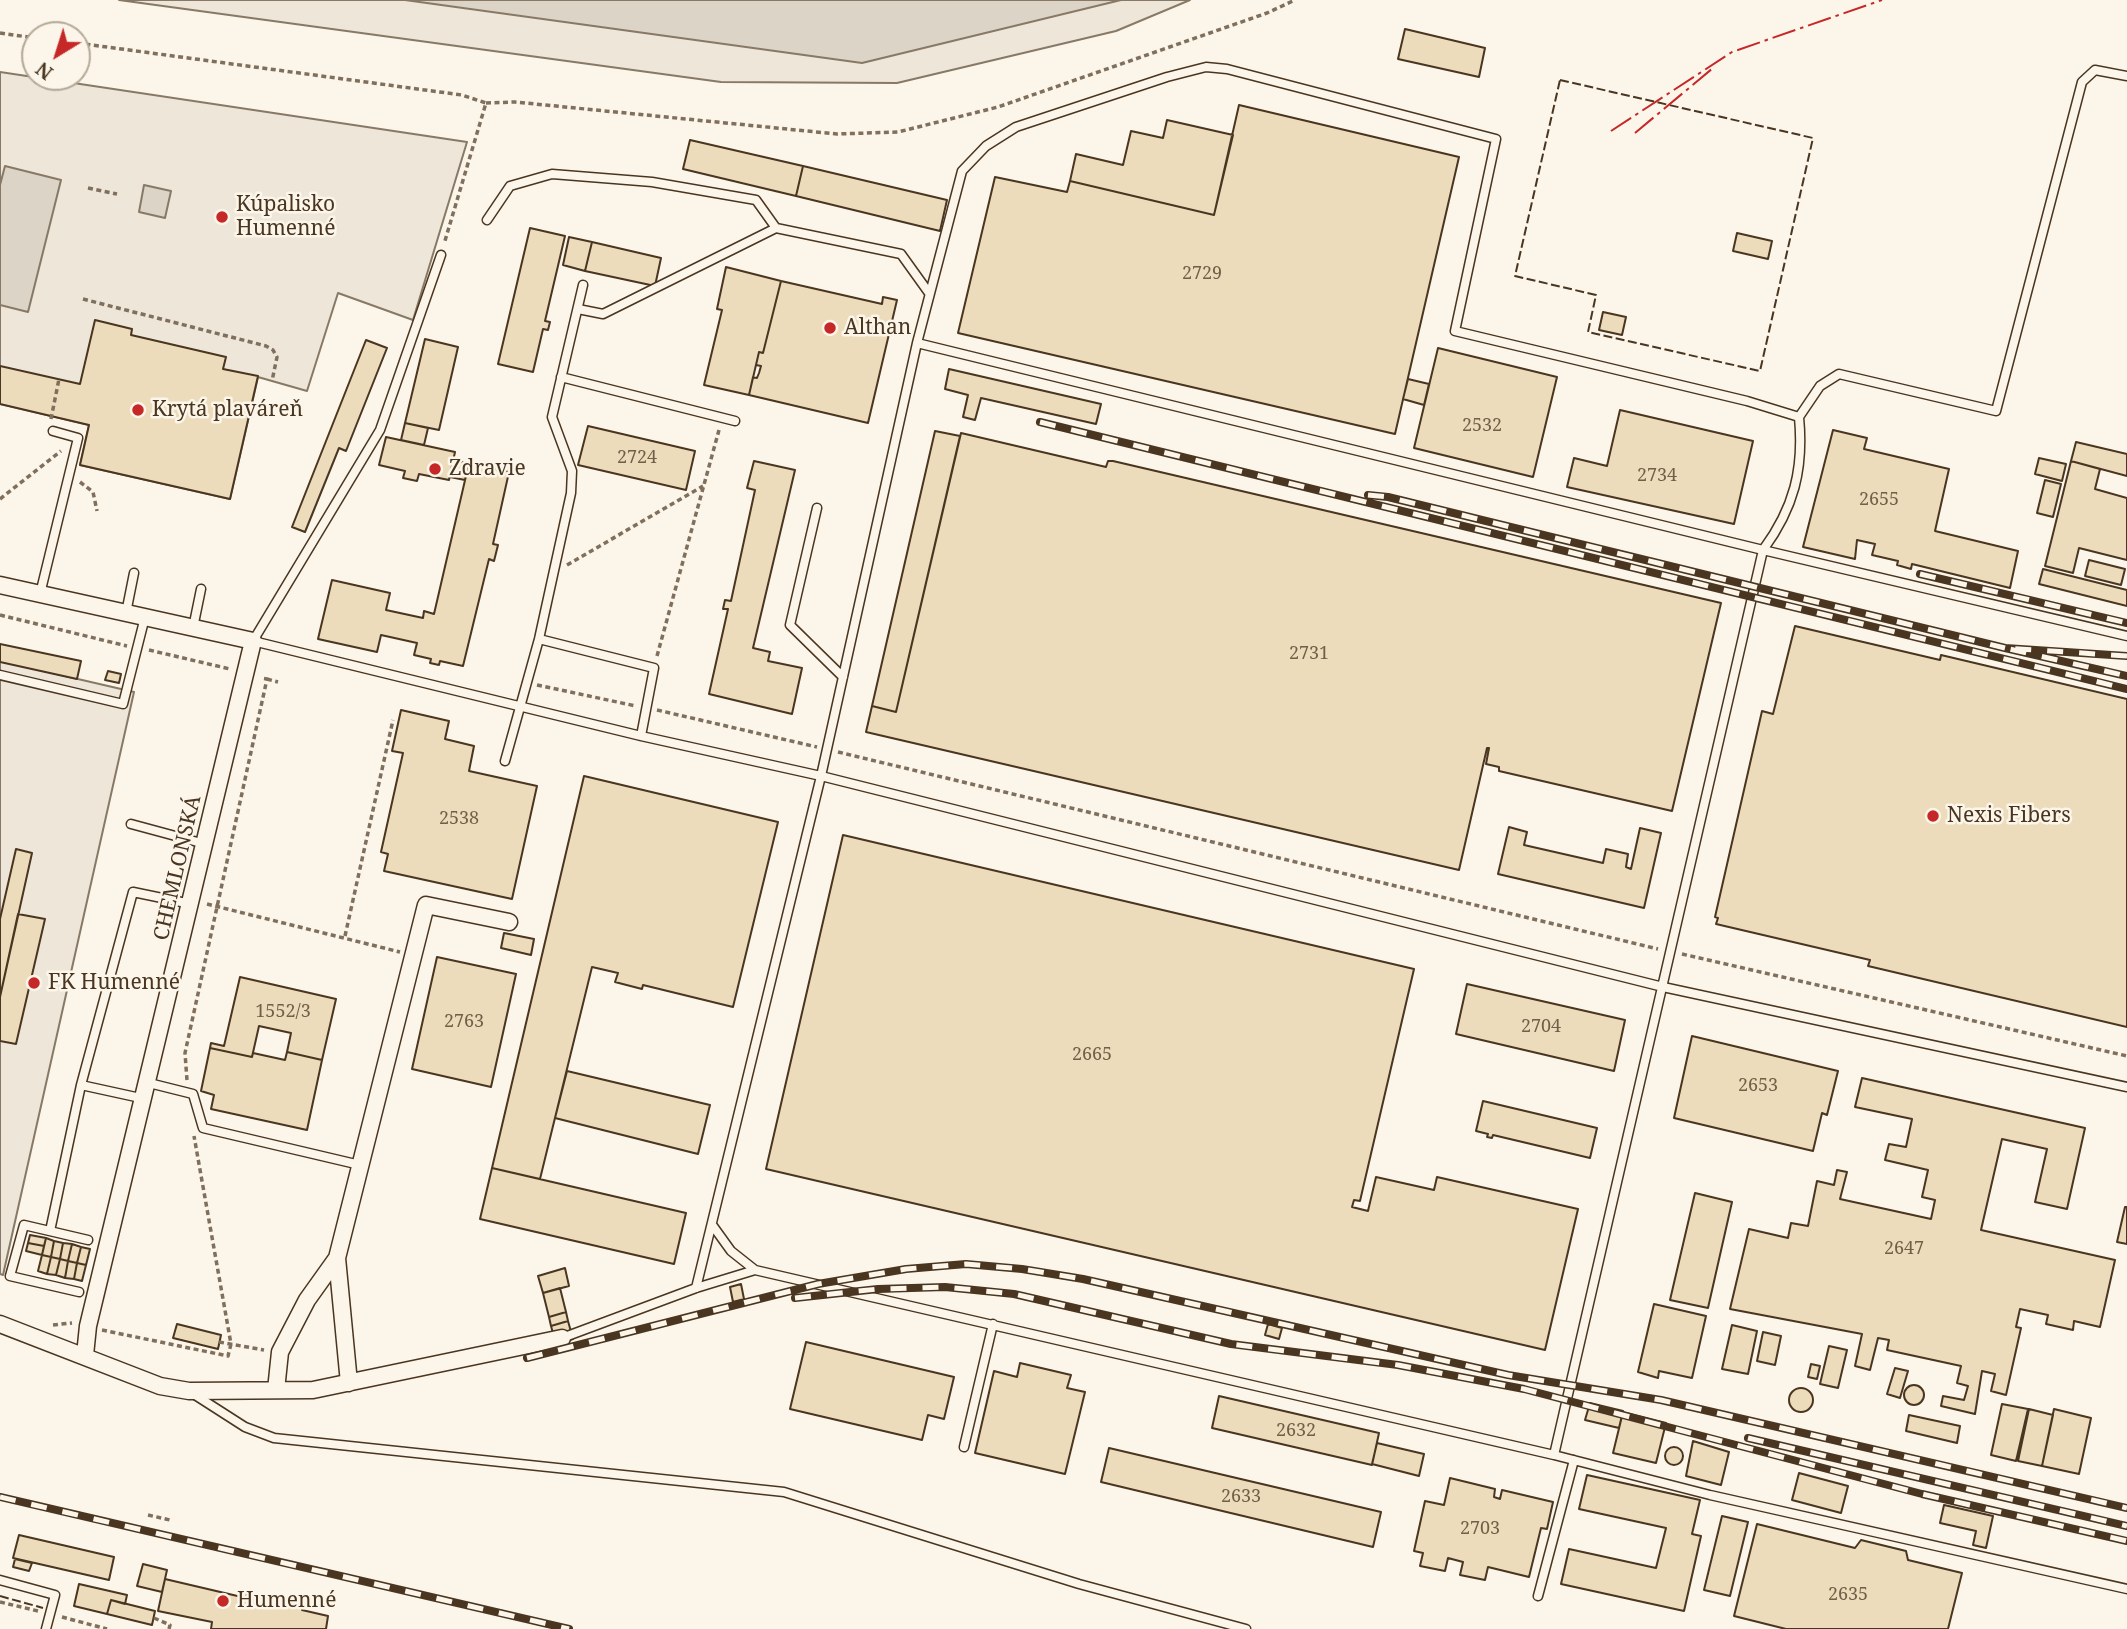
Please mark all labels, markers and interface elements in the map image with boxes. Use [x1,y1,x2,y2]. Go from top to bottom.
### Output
north arrow [21,21,91,91]
text: N [30,56,58,86]
place label: Kúpalisko Humenné [236,192,335,242]
marker: Kúpalisko Humenné [214,209,230,225]
house number: 2729 [1182,263,1222,285]
place label: Althan [844,315,911,341]
marker: Althan [822,320,838,336]
place label: Krytá plaváreň [152,397,303,423]
marker: Krytá plaváreň [130,402,146,418]
house number: 2532 [1462,415,1502,437]
house number: 2724 [617,447,657,469]
place label: Zdravie [449,456,526,482]
marker: Zdravie [427,461,443,477]
house number: 2734 [1637,465,1677,487]
house number: 2655 [1859,489,1899,511]
house number: 2731 [1289,643,1329,665]
street label: CHEMLONSKÁ [149,793,207,943]
place label: Nexis Fibers [1947,803,2071,829]
house number: 2538 [439,808,479,830]
marker: Nexis Fibers [1925,808,1941,824]
place label: FK Humenné [48,970,180,996]
marker: FK Humenné [26,975,42,991]
house number: 1552/3 [255,1001,311,1023]
house number: 2763 [444,1011,484,1033]
house number: 2704 [1521,1016,1561,1038]
house number: 2665 [1072,1044,1112,1066]
house number: 2653 [1738,1075,1778,1097]
house number: 2647 [1884,1238,1924,1260]
house number: 2632 [1276,1420,1316,1442]
house number: 2633 [1221,1486,1261,1508]
house number: 2703 [1460,1518,1500,1540]
house number: 2635 [1828,1584,1868,1606]
place label: Humenné [237,1588,336,1614]
marker: Humenné [215,1593,231,1609]

